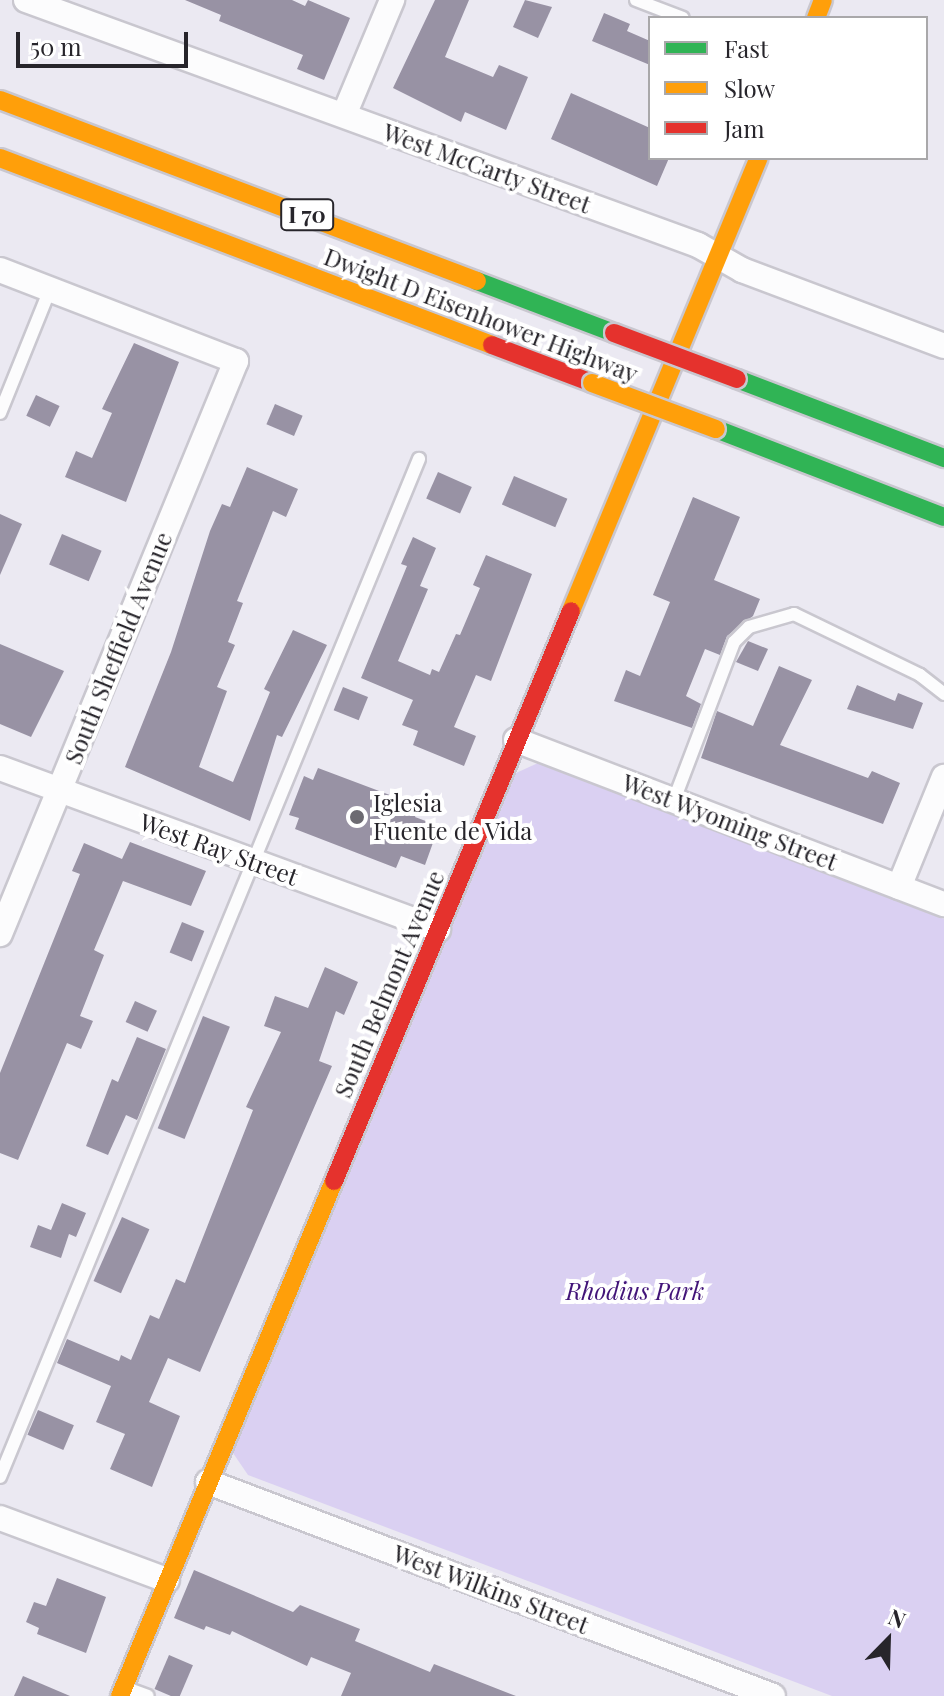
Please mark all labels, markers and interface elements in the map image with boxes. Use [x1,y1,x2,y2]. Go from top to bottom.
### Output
scale bar [20,16,192,66]
legend [648,16,928,160]
text: 50 m [30,30,82,62]
text: Fast [724,32,769,64]
text: Slow [724,72,775,104]
text: Jam [724,112,765,144]
street label: West McCarty Street [379,117,595,219]
road number: I 70 [279,197,335,233]
street label: Dwight D Eisenhower Highway [320,242,642,388]
street label: South Sheffield Avenue [58,527,178,769]
street label: West Wyoming Street [618,767,842,877]
place label: Iglesia Fuente de Vida [373,789,533,845]
street label: West Ray Street [135,807,303,891]
marker: Iglesia Fuente de Vida [348,808,366,826]
street label: South Belmont Avenue [328,866,450,1102]
park label: Rhodius Park [566,1277,704,1305]
street label: West Wilkins Street [389,1538,593,1640]
north arrow [848,1600,928,1680]
text: N [884,1601,911,1635]

